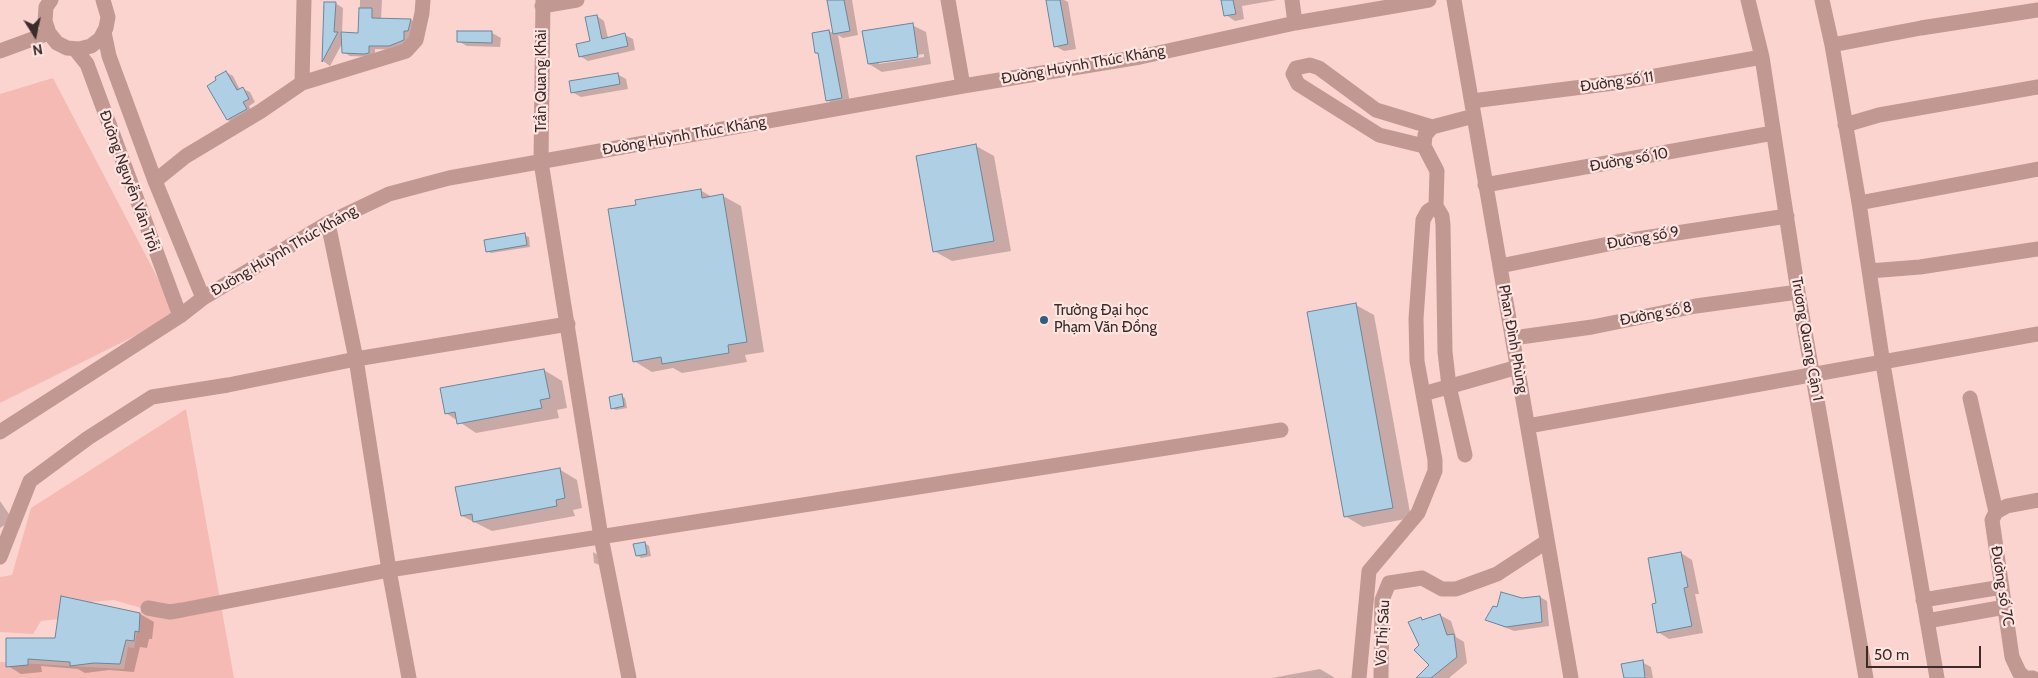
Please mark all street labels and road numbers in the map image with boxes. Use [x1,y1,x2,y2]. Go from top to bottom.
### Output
street label: Trần Quang Khải [533,29,551,133]
street label: Đường Huỳnh Thúc Kháng [1000,42,1166,88]
street label: Đường số 11 [1579,68,1655,96]
street label: Đường Nguyễn Văn Trỗi [95,108,163,254]
street label: Đường Huỳnh Thúc Kháng [601,113,767,159]
street label: Đường số 10 [1588,144,1670,176]
street label: Đường Huỳnh Thúc Kháng [208,202,360,300]
street label: Đường số 9 [1606,223,1680,253]
street label: Trương Quang Cận 1 [1787,276,1827,402]
street label: Phan Đình Phùng [1495,283,1531,395]
street label: Đường số 8 [1618,298,1694,330]
street label: Đường số 7C [1987,545,2017,627]
street label: Võ Thị Sáu [1372,599,1394,667]

